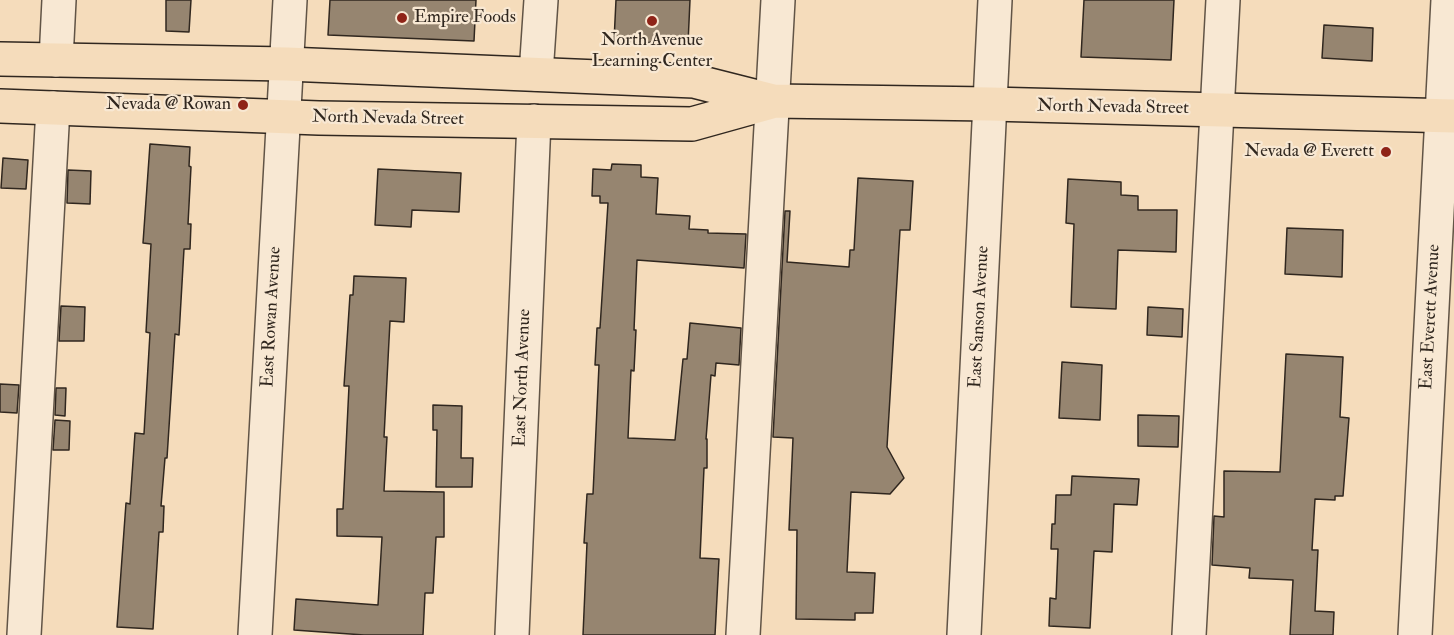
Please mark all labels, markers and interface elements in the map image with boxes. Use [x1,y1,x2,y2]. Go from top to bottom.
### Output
place label: Empire Foods [414,7,516,29]
marker: Empire Foods [395,11,409,25]
marker: North Avenue Learning Center [645,14,659,28]
place label: North Avenue Learning Center [592,30,712,72]
place label: Nevada @ Rowan [106,94,231,116]
street label: North Nevada Street [1037,96,1189,120]
marker: Nevada @ Rowan [236,98,250,112]
street label: North Nevada Street [312,107,464,131]
place label: Nevada @ Everett [1245,141,1374,163]
marker: Nevada @ Everett [1379,145,1393,159]
street label: East Everett Avenue [1416,244,1446,390]
street label: East Sanson Avenue [965,245,995,389]
street label: East Rowan Avenue [258,246,286,388]
street label: East North Avenue [510,308,536,448]

